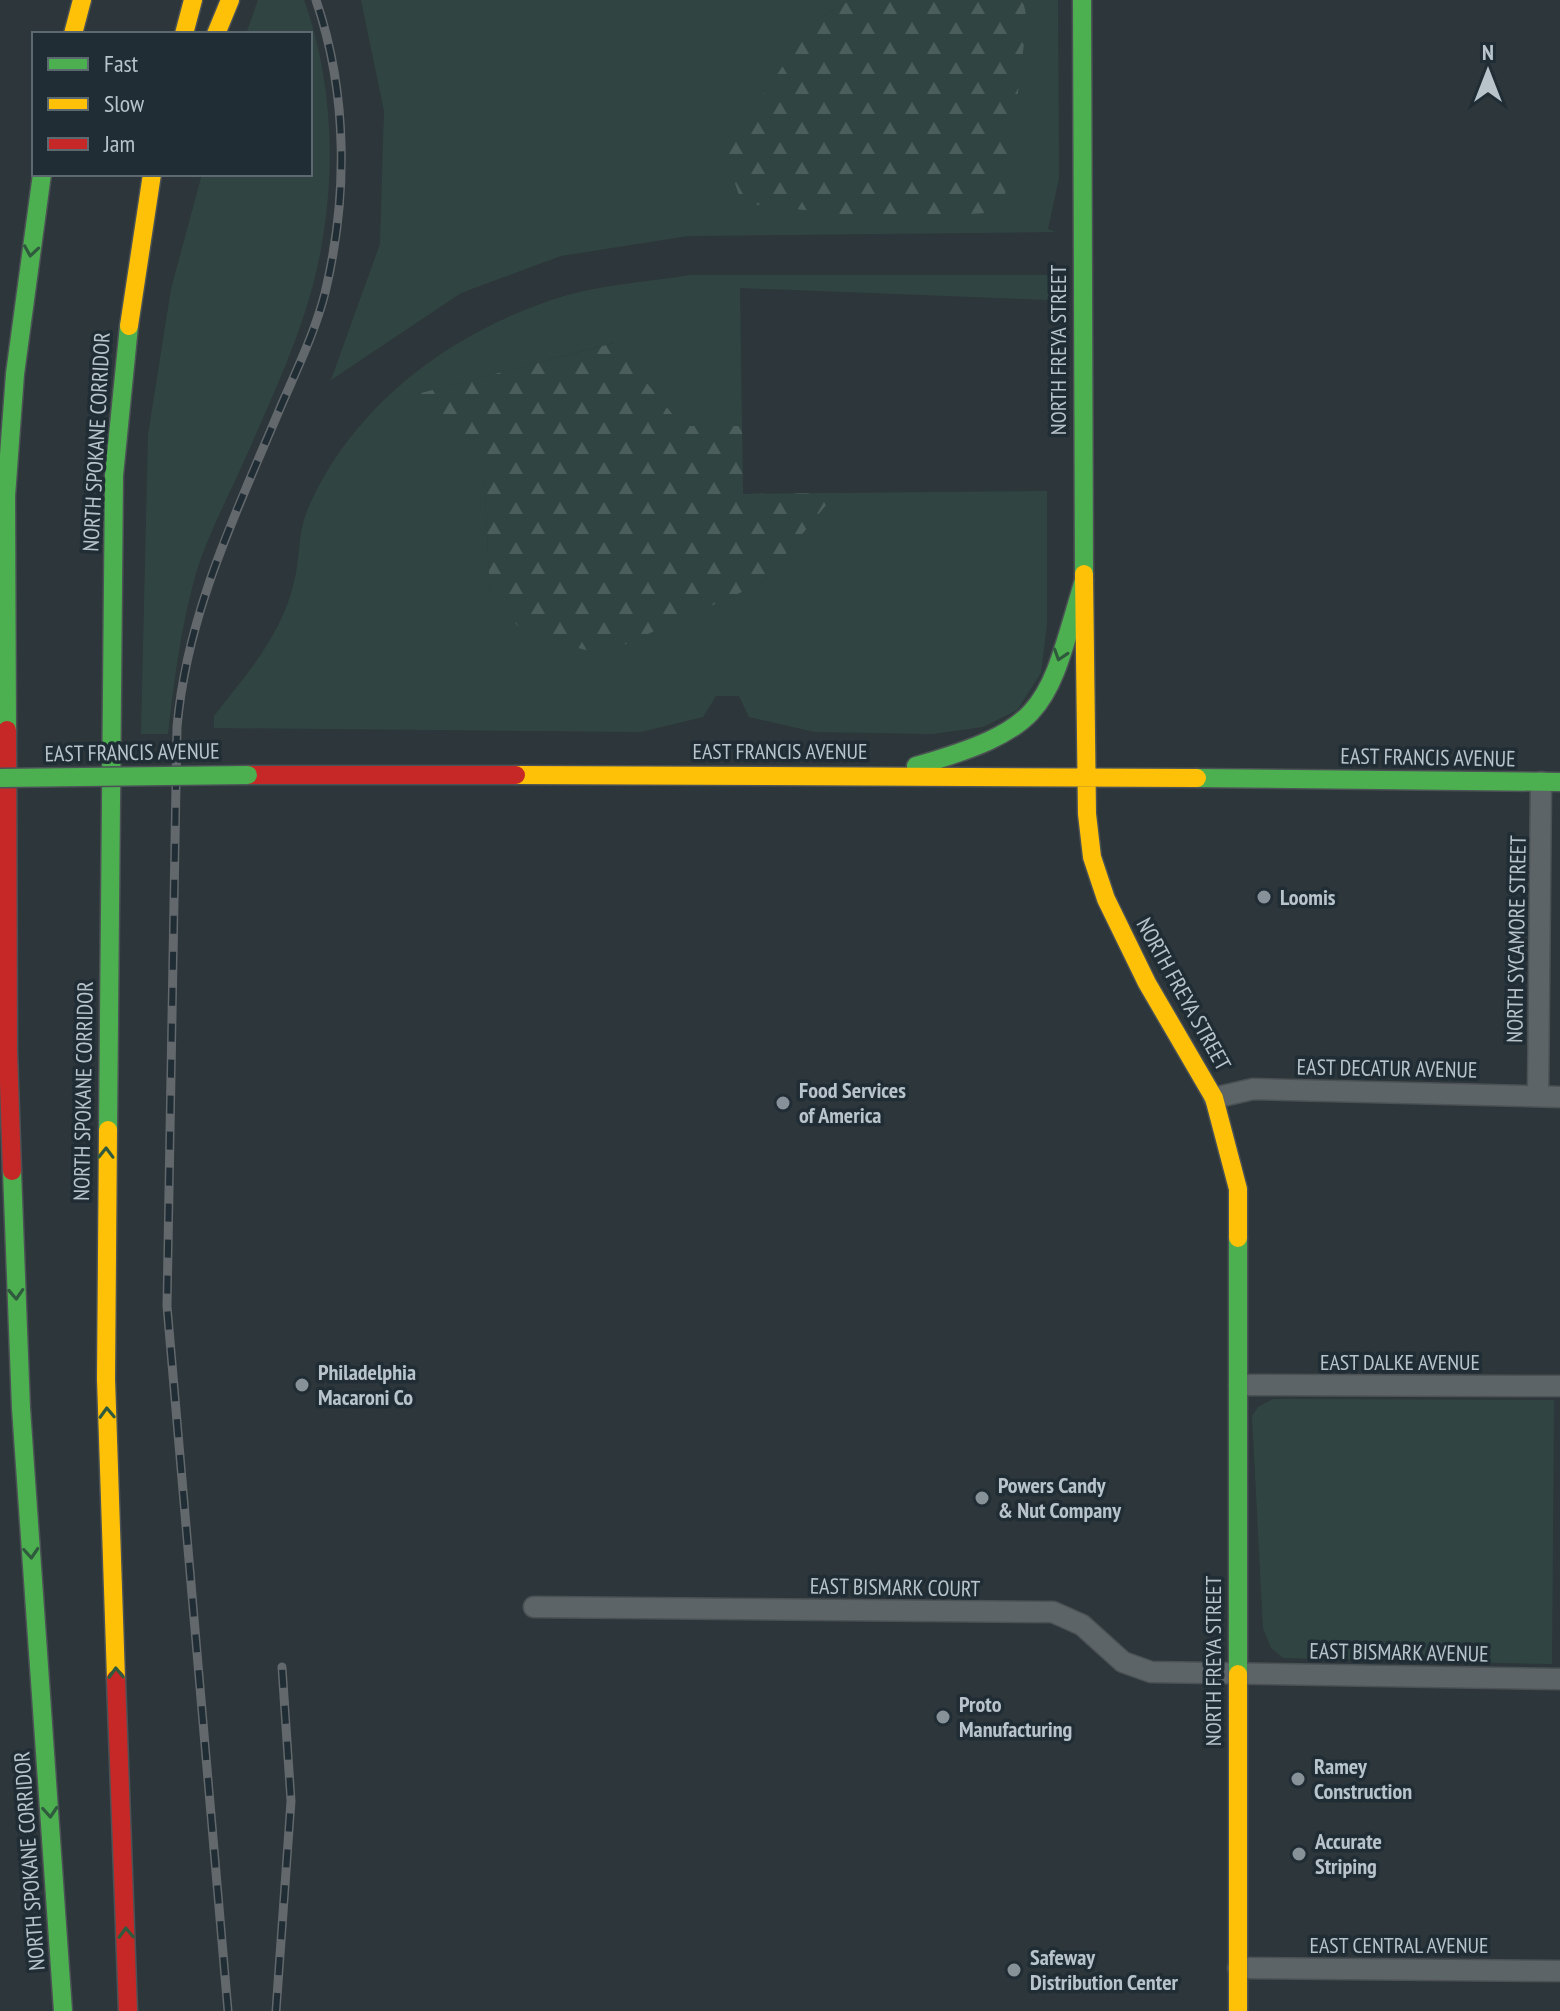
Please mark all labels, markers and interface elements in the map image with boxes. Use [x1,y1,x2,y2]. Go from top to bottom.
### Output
legend [32,32,312,176]
north arrow [1448,32,1528,112]
text: N [1482,38,1494,66]
text: Fast [104,48,139,79]
text: Slow [104,88,145,119]
text: Jam [103,128,135,159]
one-way arrow [23,244,40,258]
street label: NORTH FREYA STREET [1044,265,1072,435]
street label: NORTH SPOKANE CORRIDOR [76,332,116,552]
one-way arrow [1053,647,1069,661]
street label: EAST FRANCIS AVENUE [44,736,220,768]
street label: EAST FRANCIS AVENUE [692,737,868,765]
street label: EAST FRANCIS AVENUE [1340,741,1516,773]
street label: NORTH SYCAMORE STREET [1500,835,1532,1043]
place label: Loomis [1280,883,1336,911]
marker: Loomis [1255,888,1273,906]
street label: NORTH FREYA STREET [1130,913,1238,1075]
street label: NORTH SPOKANE CORRIDOR [67,981,99,1201]
street label: EAST DECATUR AVENUE [1296,1052,1478,1084]
place label: Food Services of America [799,1076,906,1129]
marker: Food Services of America [774,1094,792,1112]
one-way arrow [97,1146,115,1159]
one-way arrow [7,1288,24,1301]
street label: EAST DALKE AVENUE [1320,1348,1480,1376]
place label: Philadelphia Macaroni Co [318,1358,416,1411]
marker: Philadelphia Macaroni Co [293,1376,311,1394]
one-way arrow [98,1406,115,1419]
place label: Powers Candy & Nut Company [998,1471,1122,1524]
marker: Powers Candy & Nut Company [973,1489,991,1507]
one-way arrow [22,1547,39,1560]
street label: EAST BISMARK COURT [810,1572,981,1602]
street label: NORTH FREYA STREET [1199,1576,1227,1746]
street label: EAST BISMARK AVENUE [1309,1636,1489,1668]
one-way arrow [108,1666,125,1679]
place label: Proto Manufacturing [959,1690,1072,1743]
marker: Proto Manufacturing [934,1708,952,1726]
street label: NORTH SPOKANE CORRIDOR [7,1750,51,1972]
place label: Ramey Construction [1314,1752,1412,1805]
marker: Ramey Construction [1289,1770,1307,1788]
one-way arrow [41,1806,58,1819]
place label: Accurate Striping [1314,1827,1382,1880]
marker: Accurate Striping [1290,1845,1308,1863]
one-way arrow [117,1926,134,1939]
street label: EAST CENTRAL AVENUE [1309,1931,1489,1959]
place label: Safeway Distribution Center [1030,1943,1179,1996]
marker: Safeway Distribution Center [1005,1961,1023,1979]

